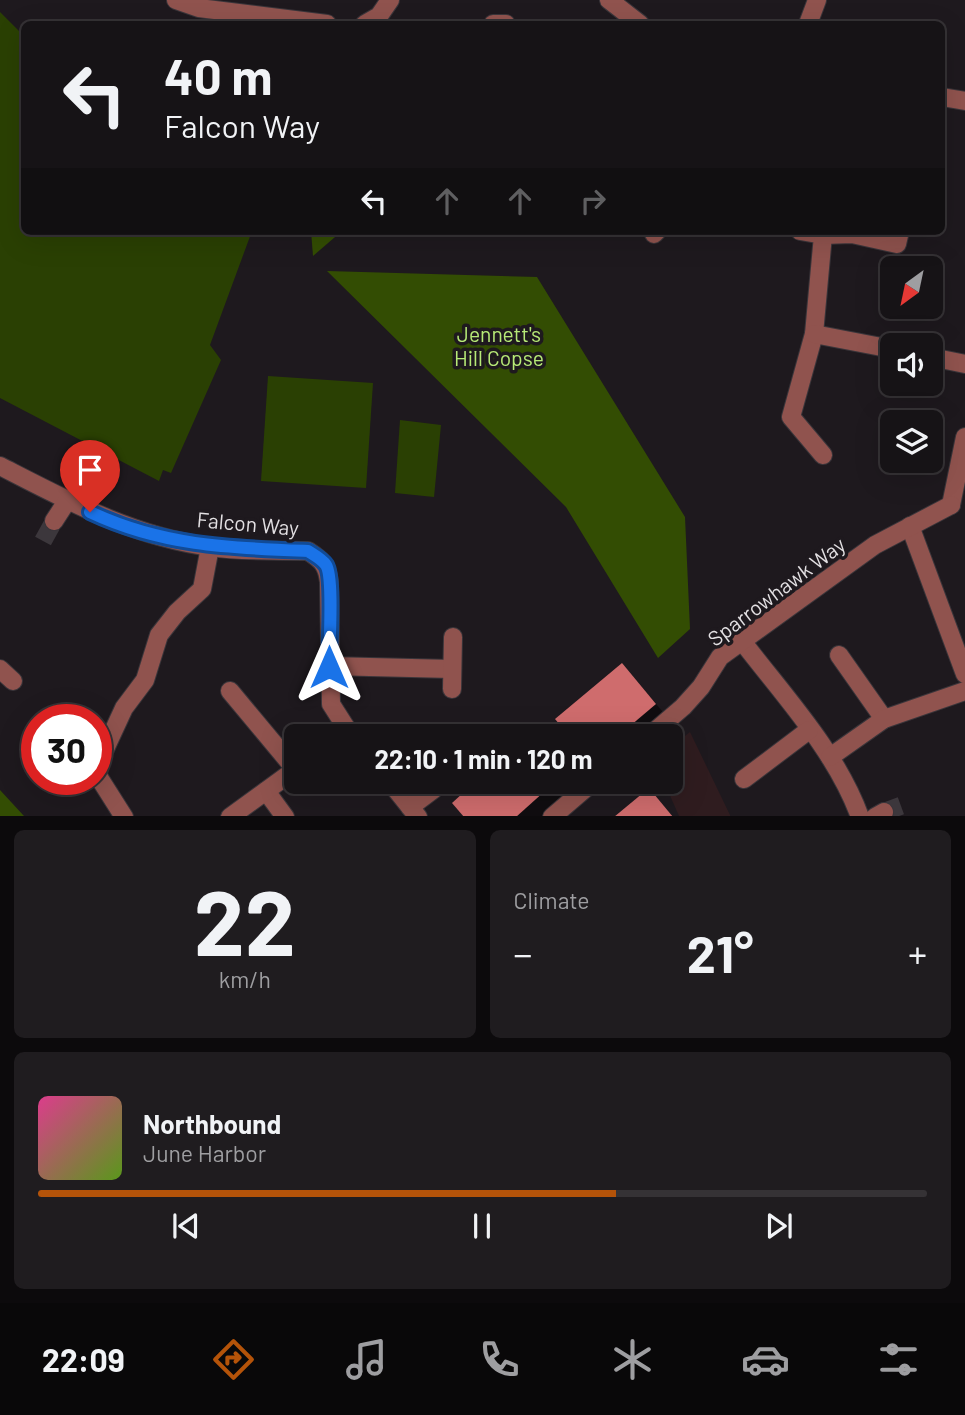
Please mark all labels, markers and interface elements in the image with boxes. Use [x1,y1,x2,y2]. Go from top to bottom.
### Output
text: 40 m [164,46,272,105]
icon: left [49,49,140,140]
text: Falcon Way [164,106,320,144]
icon: left [355,182,393,220]
icon: ahead [428,182,466,220]
icon: ahead [501,182,539,220]
icon: right [574,182,612,220]
north arrow [880,256,943,318]
map controls [880,256,943,473]
park label: Jennett's Hill Copse [454,321,544,370]
button: sound [880,333,943,396]
button: layers [880,410,943,473]
pin [60,440,120,512]
icon: arrive [71,451,109,489]
street label: Falcon Way [196,506,300,540]
street label: Sparrowhawk Way [702,531,850,651]
position arrow [292,630,366,704]
speed limit sign: 30 [21,704,112,795]
text: 22:10 · 1 min · 120 m [374,743,593,774]
text: 22 [194,865,296,974]
text: Climate [514,886,590,914]
text: 21° [687,921,754,983]
text: − [514,930,533,976]
text: + [908,930,927,976]
text: km/h [219,965,271,993]
text: Northbound [143,1108,281,1139]
text: June Harbor [143,1139,266,1167]
icon: previous [167,1207,205,1245]
icon: pause [463,1207,501,1245]
icon: next [760,1207,798,1245]
icon: directions [209,1335,258,1384]
icon: music [342,1335,391,1384]
icon: phone [475,1335,524,1384]
icon: climate [608,1335,657,1384]
icon: car [741,1335,790,1384]
icon: filters [874,1335,923,1384]
text: 22:09 [42,1340,125,1378]

